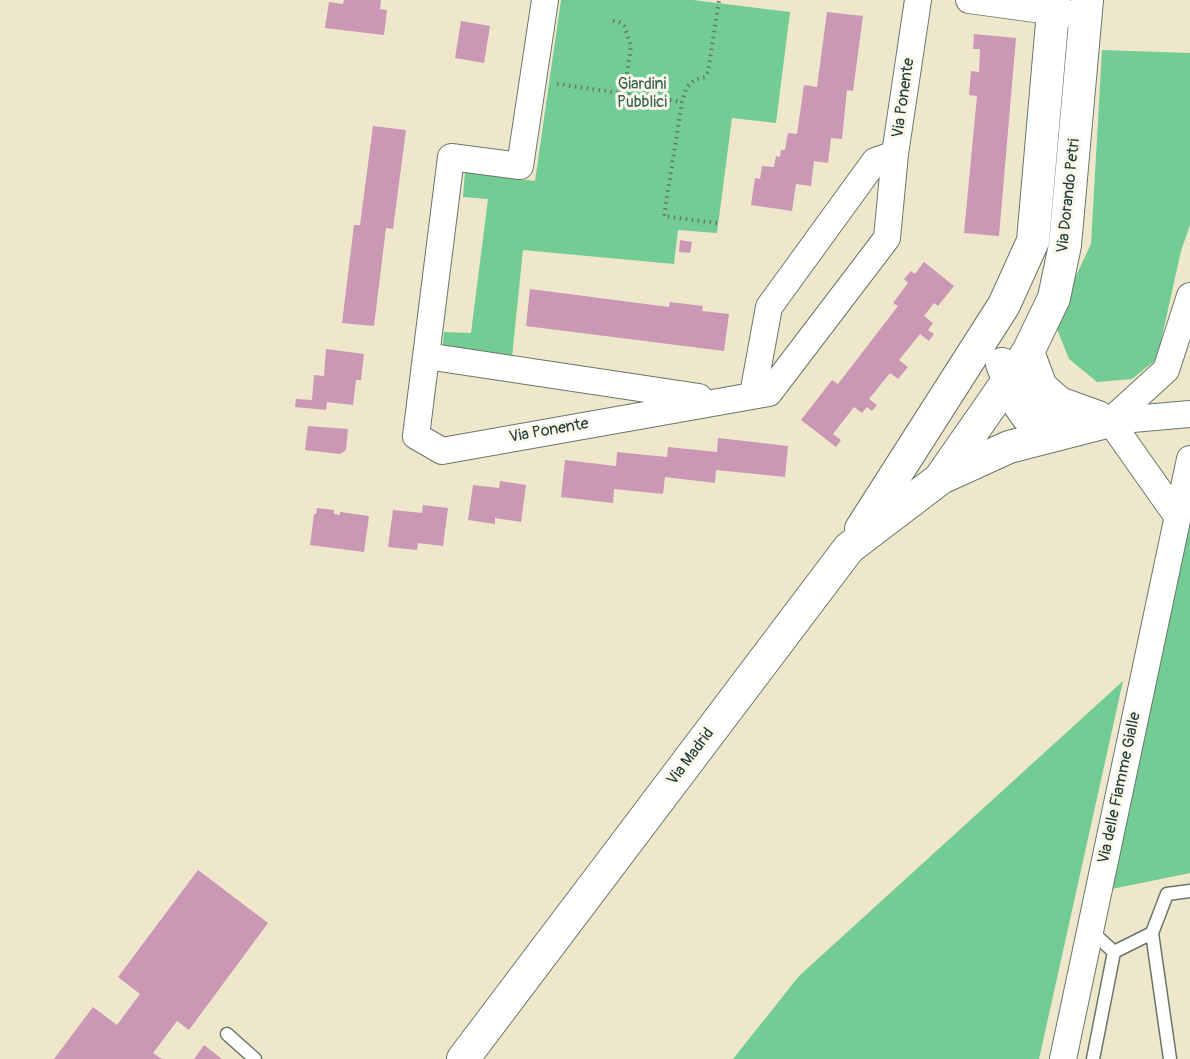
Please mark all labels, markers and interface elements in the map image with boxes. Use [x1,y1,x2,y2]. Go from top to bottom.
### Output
street label: Via Ponente [889,57,919,139]
park label: Giardini Pubblici [617,75,667,113]
street label: Via Dorando Petri [1053,138,1085,254]
street label: Via Ponente [508,415,590,447]
street label: Via delle Fiamme Gialle [1095,711,1145,865]
street label: Via Madrid [663,725,719,789]

